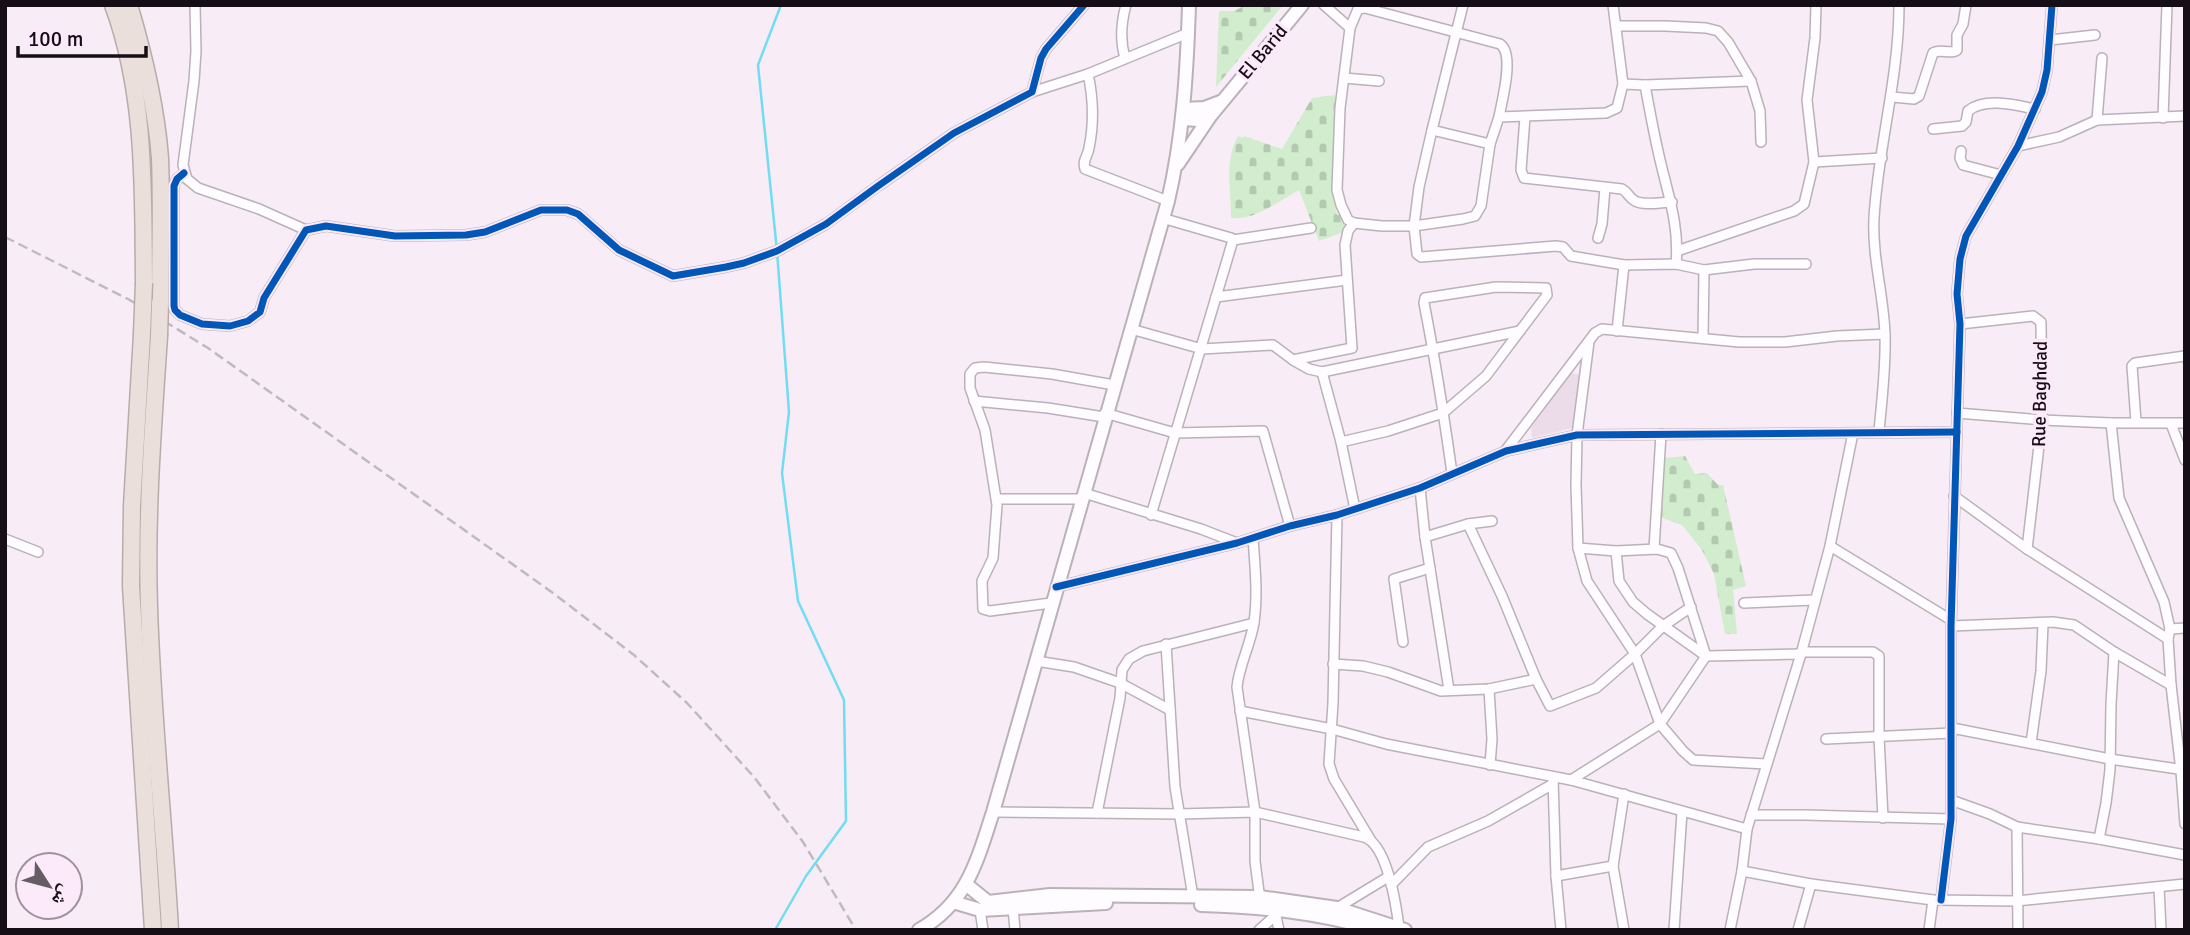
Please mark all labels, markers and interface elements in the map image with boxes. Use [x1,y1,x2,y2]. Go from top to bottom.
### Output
scale bar [18,14,145,58]
street label: El Barid [1233,20,1293,84]
text: 100 m [28,26,83,52]
street label: Rue Baghdad [2027,341,2053,447]
north arrow [14,851,84,921]
text: ش [46,880,78,911]

